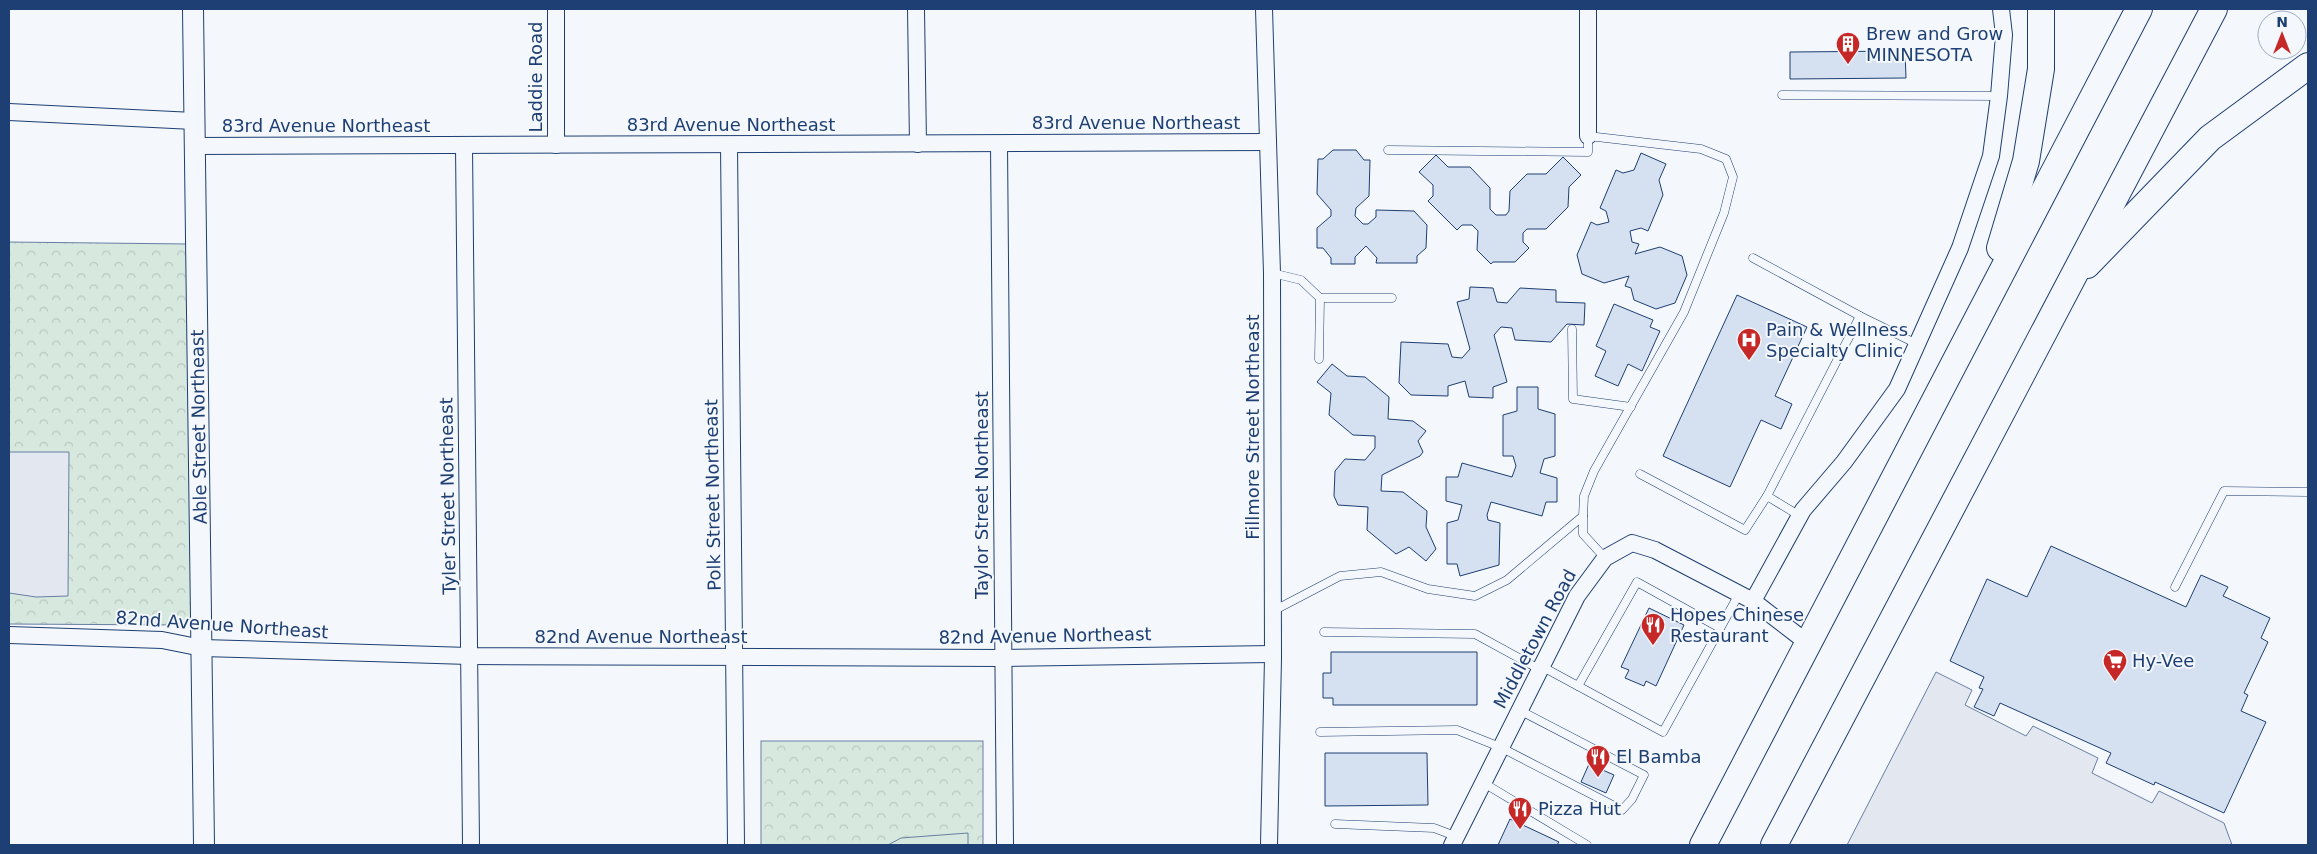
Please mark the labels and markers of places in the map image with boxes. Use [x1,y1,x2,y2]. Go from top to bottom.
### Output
place label: Brew and Grow MINNESOTA [1866,23,2003,65]
building icon: Brew and Grow MINNESOTA [1835,31,1861,65]
place label: Pain & Wellness Specialty Clinic [1766,319,1908,361]
hospital icon: Pain & Wellness Specialty Clinic [1736,327,1762,361]
place label: Hopes Chinese Restaurant [1670,604,1804,646]
restaurant icon: Hopes Chinese Restaurant [1640,612,1666,646]
supermarket icon: Hy-Vee [2102,648,2128,682]
place label: Hy-Vee [2132,650,2194,671]
restaurant icon: El Bamba [1585,744,1611,778]
place label: El Bamba [1616,746,1701,767]
restaurant icon: Pizza Hut [1507,796,1533,830]
place label: Pizza Hut [1538,798,1621,819]

